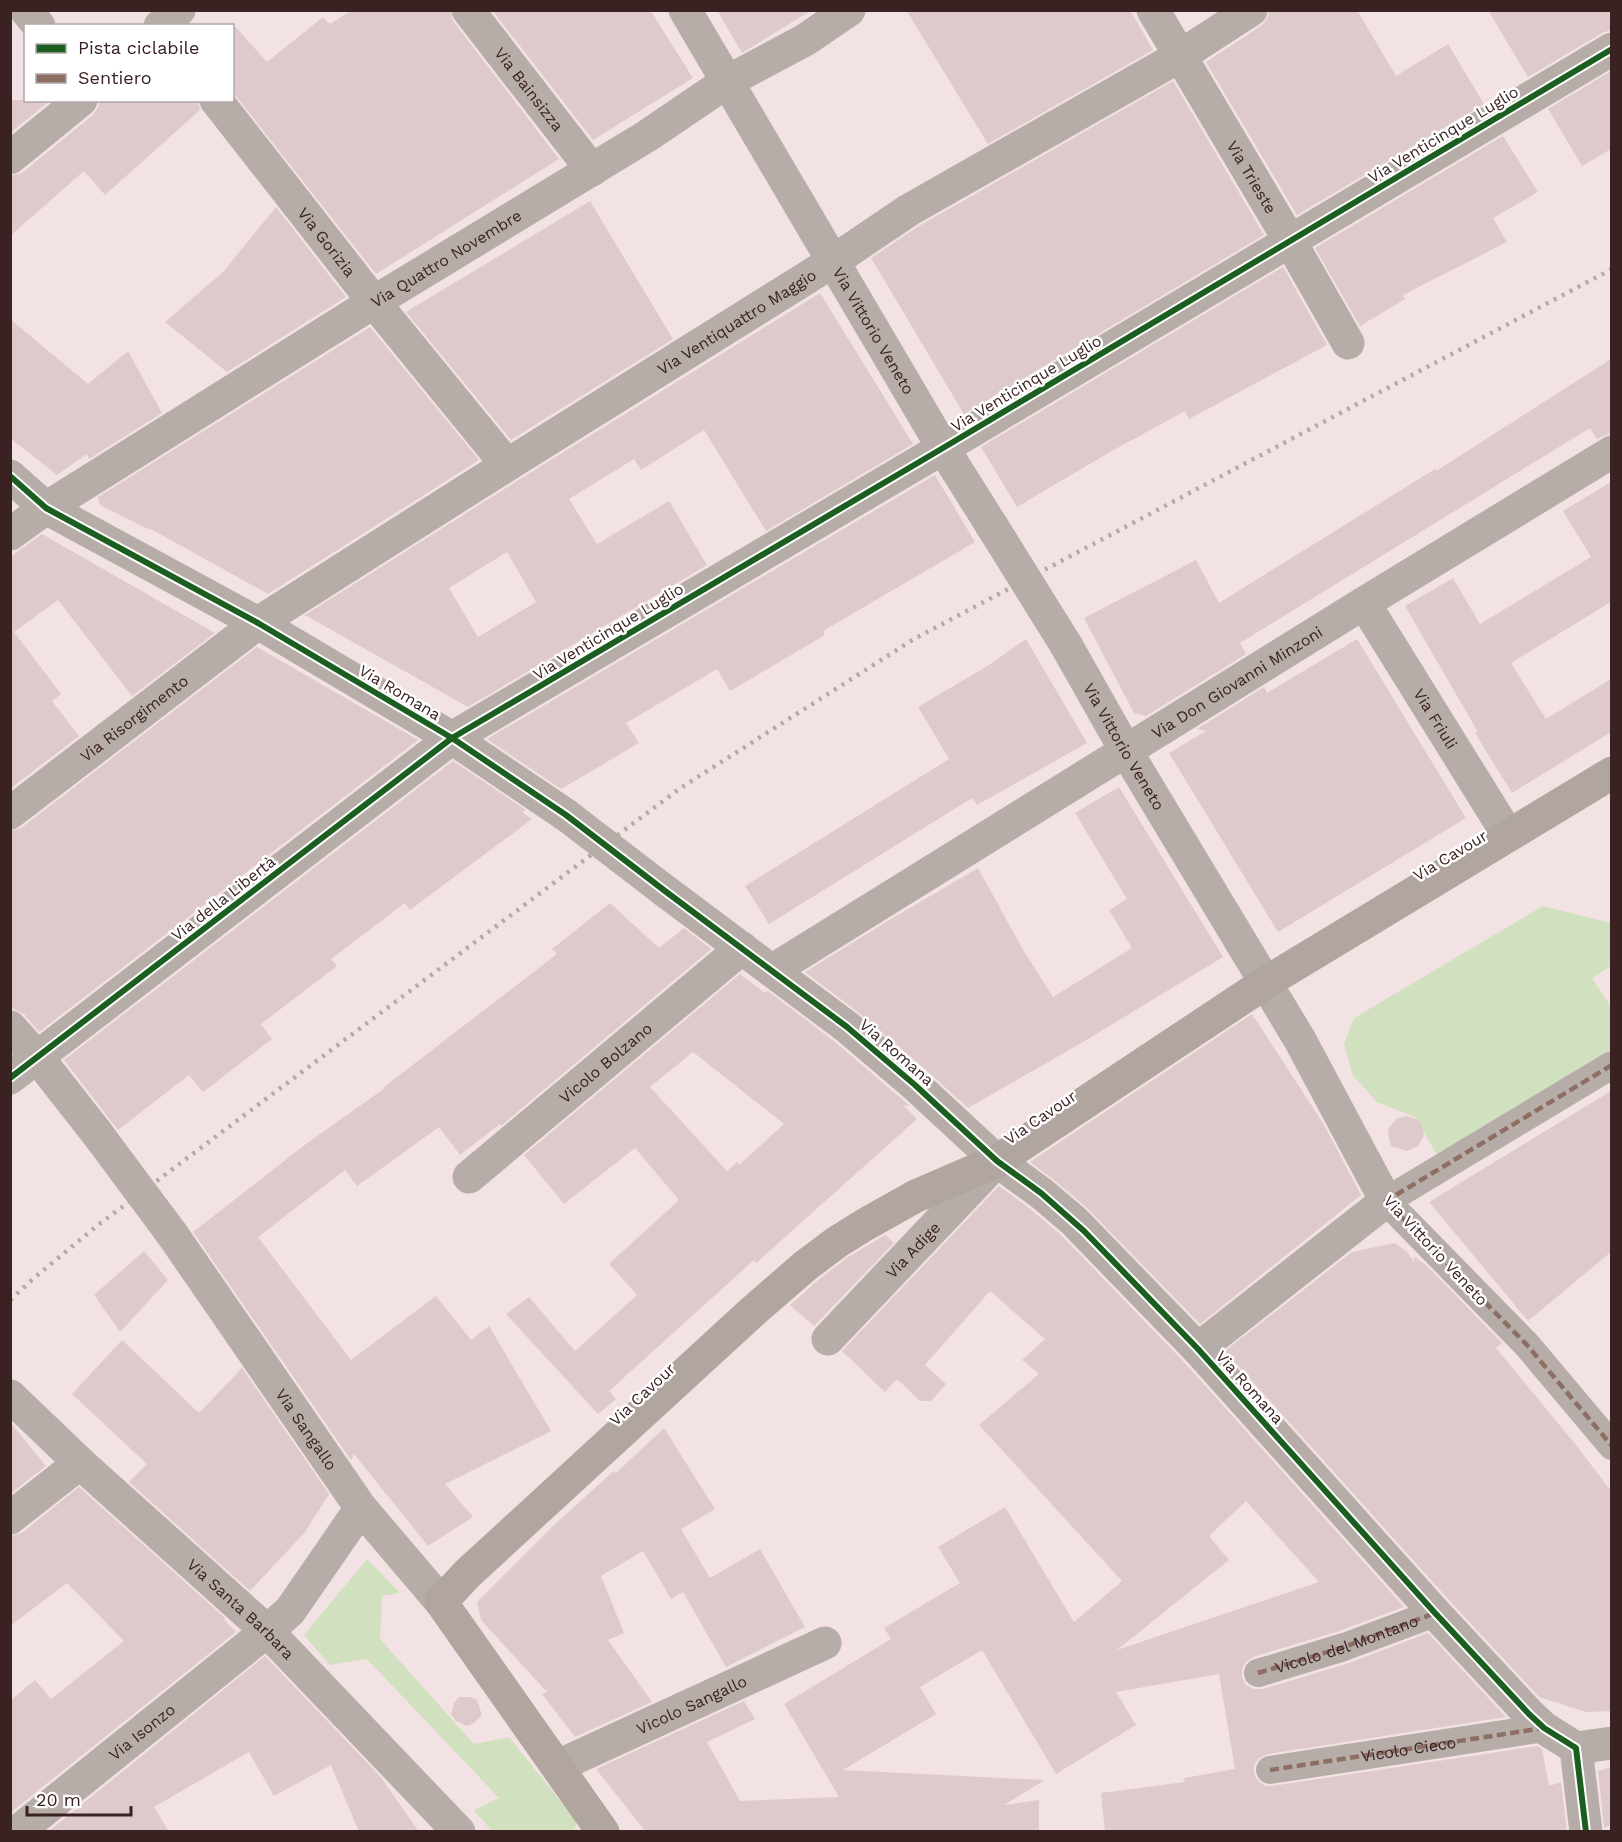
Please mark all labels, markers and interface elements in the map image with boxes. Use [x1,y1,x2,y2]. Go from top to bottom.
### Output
legend [24,24,234,102]
text: Pista ciclabile [78,37,199,58]
street label: Via Bainsizza [490,43,567,135]
text: Sentiero [78,67,152,88]
street label: Via Venticinque Luglio [1365,82,1522,187]
street label: Via Trieste [1223,137,1280,217]
street label: Via Gorizia [294,204,359,281]
street label: Via Quattro Novembre [368,206,525,312]
street label: Via Vittorio Veneto [829,264,918,398]
street label: Via Ventiquattro Maggio [654,265,820,379]
street label: Via Venticinque Luglio [948,331,1105,436]
street label: Via Venticinque Luglio [530,579,687,684]
street label: Via Don Giovanni Minzoni [1148,622,1326,743]
street label: Via Romana [355,661,444,724]
street label: Via Risorgimento [76,671,192,766]
street label: Via Vittorio Veneto [1079,680,1168,814]
street label: Via Friuli [1409,685,1461,753]
street label: Via Cavour [1410,826,1491,885]
street label: Via della Libertà [167,852,279,945]
street label: Via Romana [856,1015,938,1090]
street label: Vicolo Bolzano [555,1019,656,1107]
street label: Via Cavour [1001,1086,1080,1148]
street label: Via Vittorio Veneto [1380,1191,1492,1310]
street label: Via Adige [882,1218,944,1282]
street label: Via Romana [1212,1347,1287,1428]
street label: Via Cavour [606,1359,679,1430]
street label: Via Sangallo [271,1385,341,1474]
street label: Via Santa Barbara [183,1555,298,1663]
street label: Vicolo del Montano [1272,1611,1421,1677]
street label: Vicolo Sangallo [634,1671,750,1739]
street label: Via Isonzo [105,1700,179,1764]
street label: Vicolo Cieco [1359,1733,1457,1766]
scale bar [27,1779,130,1817]
text: 20 m [36,1789,81,1810]

